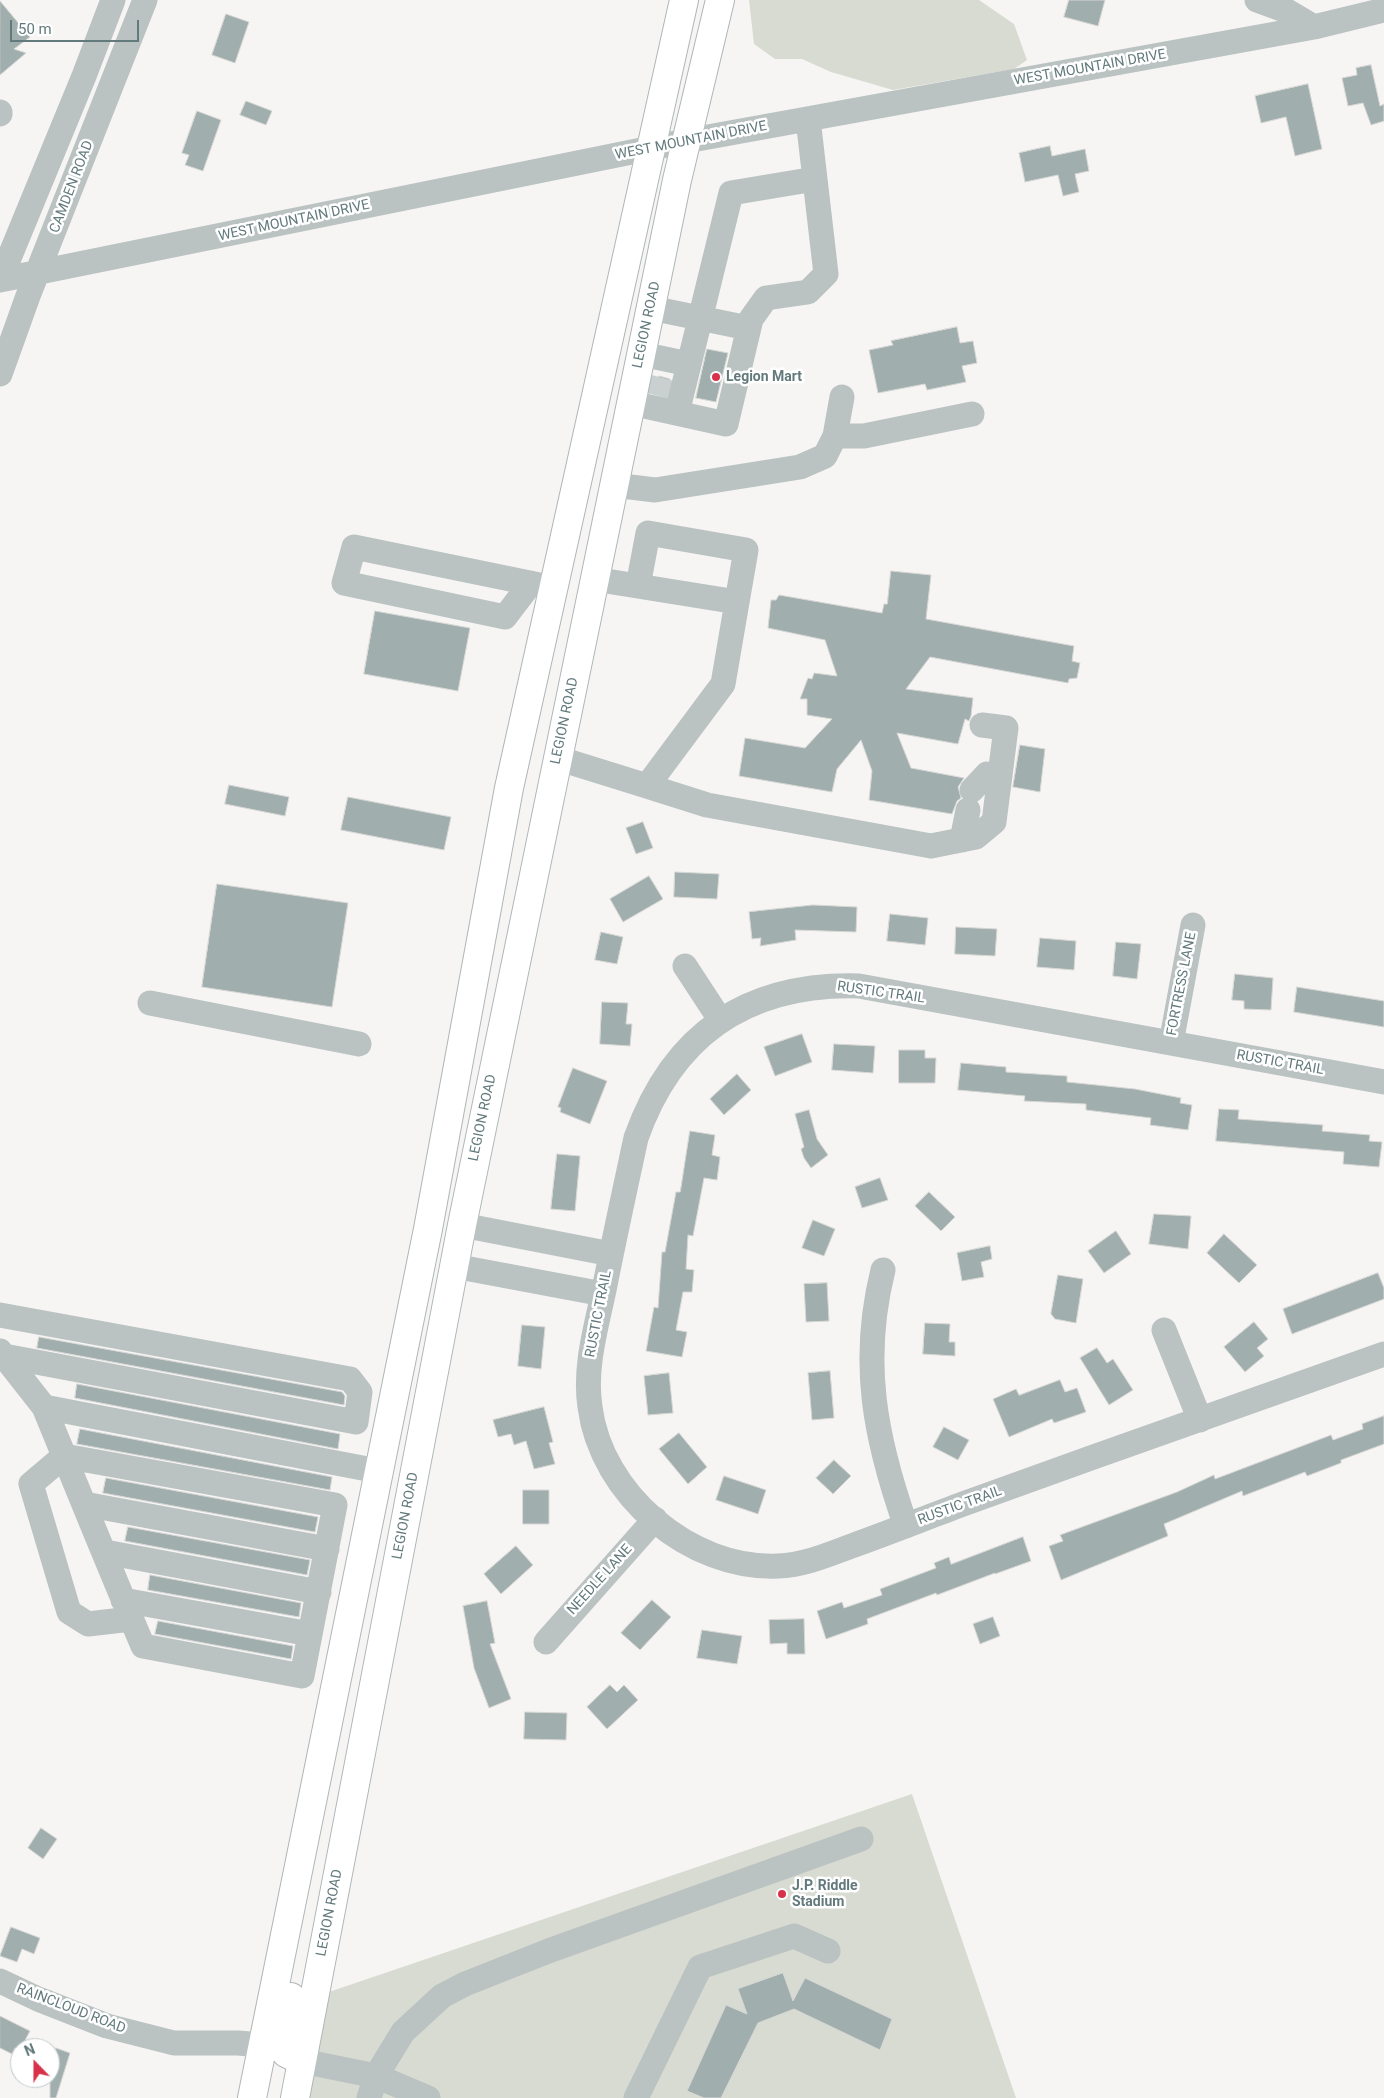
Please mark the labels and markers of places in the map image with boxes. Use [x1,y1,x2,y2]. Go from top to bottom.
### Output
place label: Legion Mart [726,369,802,385]
marker: Legion Mart [710,371,722,383]
place label: J.P. Riddle Stadium [792,1878,858,1910]
marker: J.P. Riddle Stadium [776,1888,788,1900]

